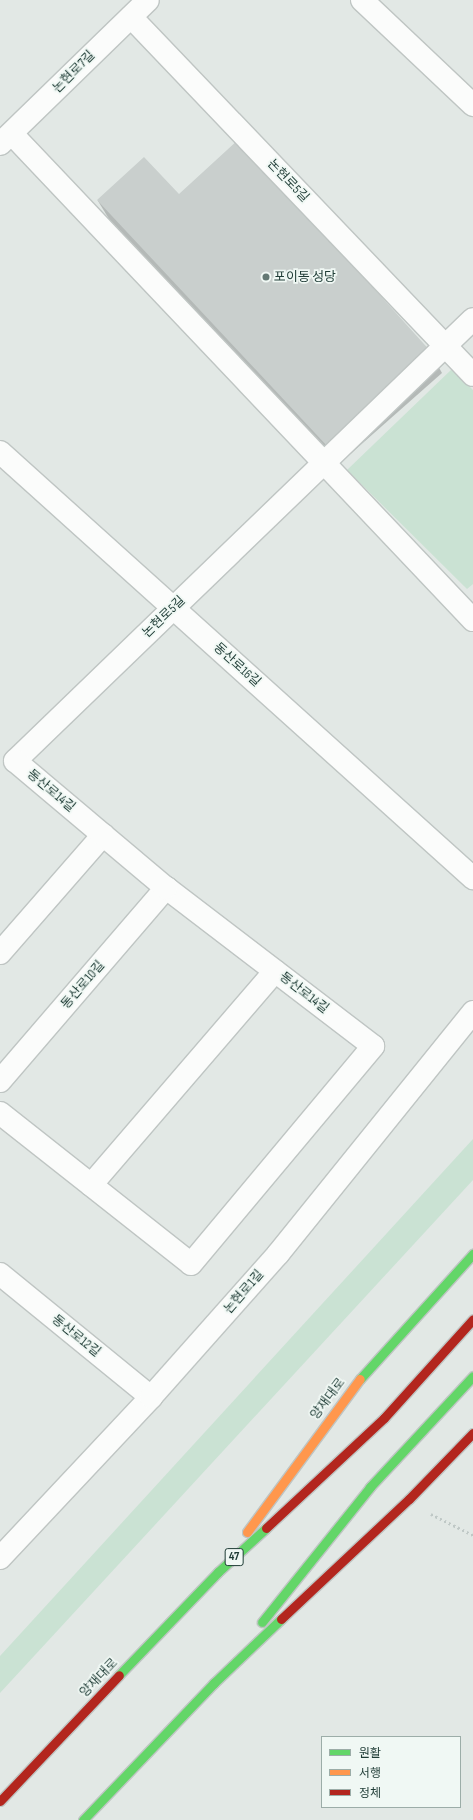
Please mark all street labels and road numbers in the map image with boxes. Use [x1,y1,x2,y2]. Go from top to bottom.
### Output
street label: 논현로7길 [50,48,98,96]
street label: 논현로5길 [264,157,312,205]
street label: 논현로5길 [140,593,188,641]
street label: 동산로16길 [210,640,264,690]
street label: 동산로14길 [24,766,78,816]
street label: 동산로10길 [58,958,108,1012]
street label: 동산로14길 [276,969,332,1017]
street label: 논현로1길 [221,1267,267,1317]
street label: 동산로12길 [49,1312,103,1360]
street label: 양재대로 [307,1375,349,1423]
road number: 47 [224,1547,244,1567]
street label: 양재대로 [77,1655,121,1701]

